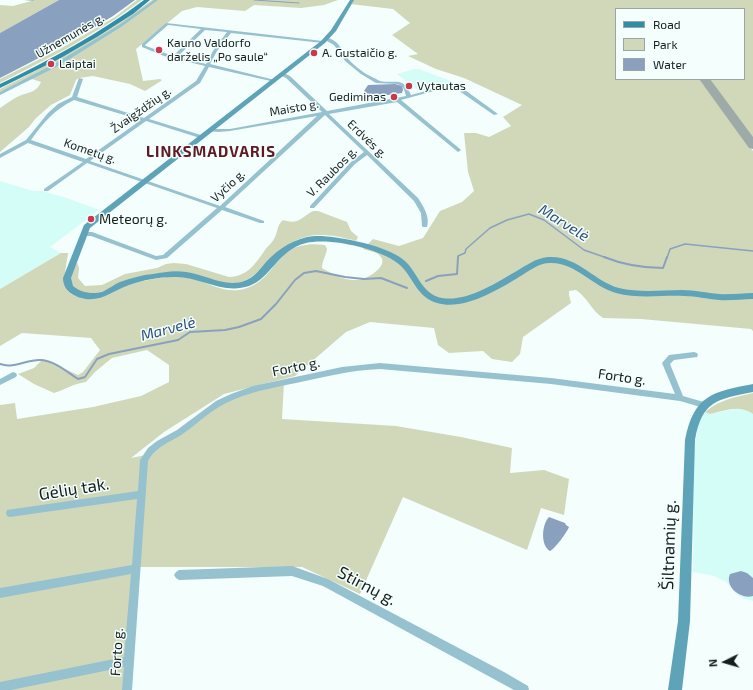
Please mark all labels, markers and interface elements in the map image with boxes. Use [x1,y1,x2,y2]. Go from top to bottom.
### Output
legend [615,8,745,80]
street label: Užnemunės g. [33,11,107,61]
text: Road [653,17,681,31]
place label: Kauno Valdorfo darželis „Po saule“ [167,36,268,64]
text: Park [653,37,678,51]
marker: Kauno Valdorfo darželis „Po saule“ [154,45,164,55]
place label: A. Gustaičio g. [322,46,397,60]
marker: A. Gustaičio g. [309,48,319,58]
place label: Laiptai [59,57,96,71]
text: Water [653,57,687,71]
marker: Laiptai [46,59,56,69]
place label: Vytautas [417,79,466,93]
marker: Vytautas [404,81,414,91]
street label: Žvaigždžių g. [108,84,174,136]
place label: Gediminas [329,90,386,104]
marker: Gediminas [389,92,399,102]
street label: Maisto g. [268,97,320,119]
street label: Erdvės g. [344,117,390,161]
street label: Kometų g. [62,135,118,167]
district label: LINKSMADVARIS [146,143,276,161]
street label: V. Raubos g. [304,144,360,200]
street label: Vyčio g. [208,167,248,205]
water label: Marvelė [535,200,593,246]
place label: Meteorų g. [99,211,167,227]
marker: Meteorų g. [86,214,96,224]
water label: Marvelė [139,313,197,345]
street label: Forto g. [271,354,321,380]
street label: Forto g. [597,365,647,389]
street label: Gėlių tak. [37,473,111,505]
street label: Šiltnamių g. [657,500,681,590]
street label: Stirnų g. [334,562,400,610]
street label: Forto g. [107,627,127,677]
north arrow [705,642,745,682]
text: N [706,659,719,668]

